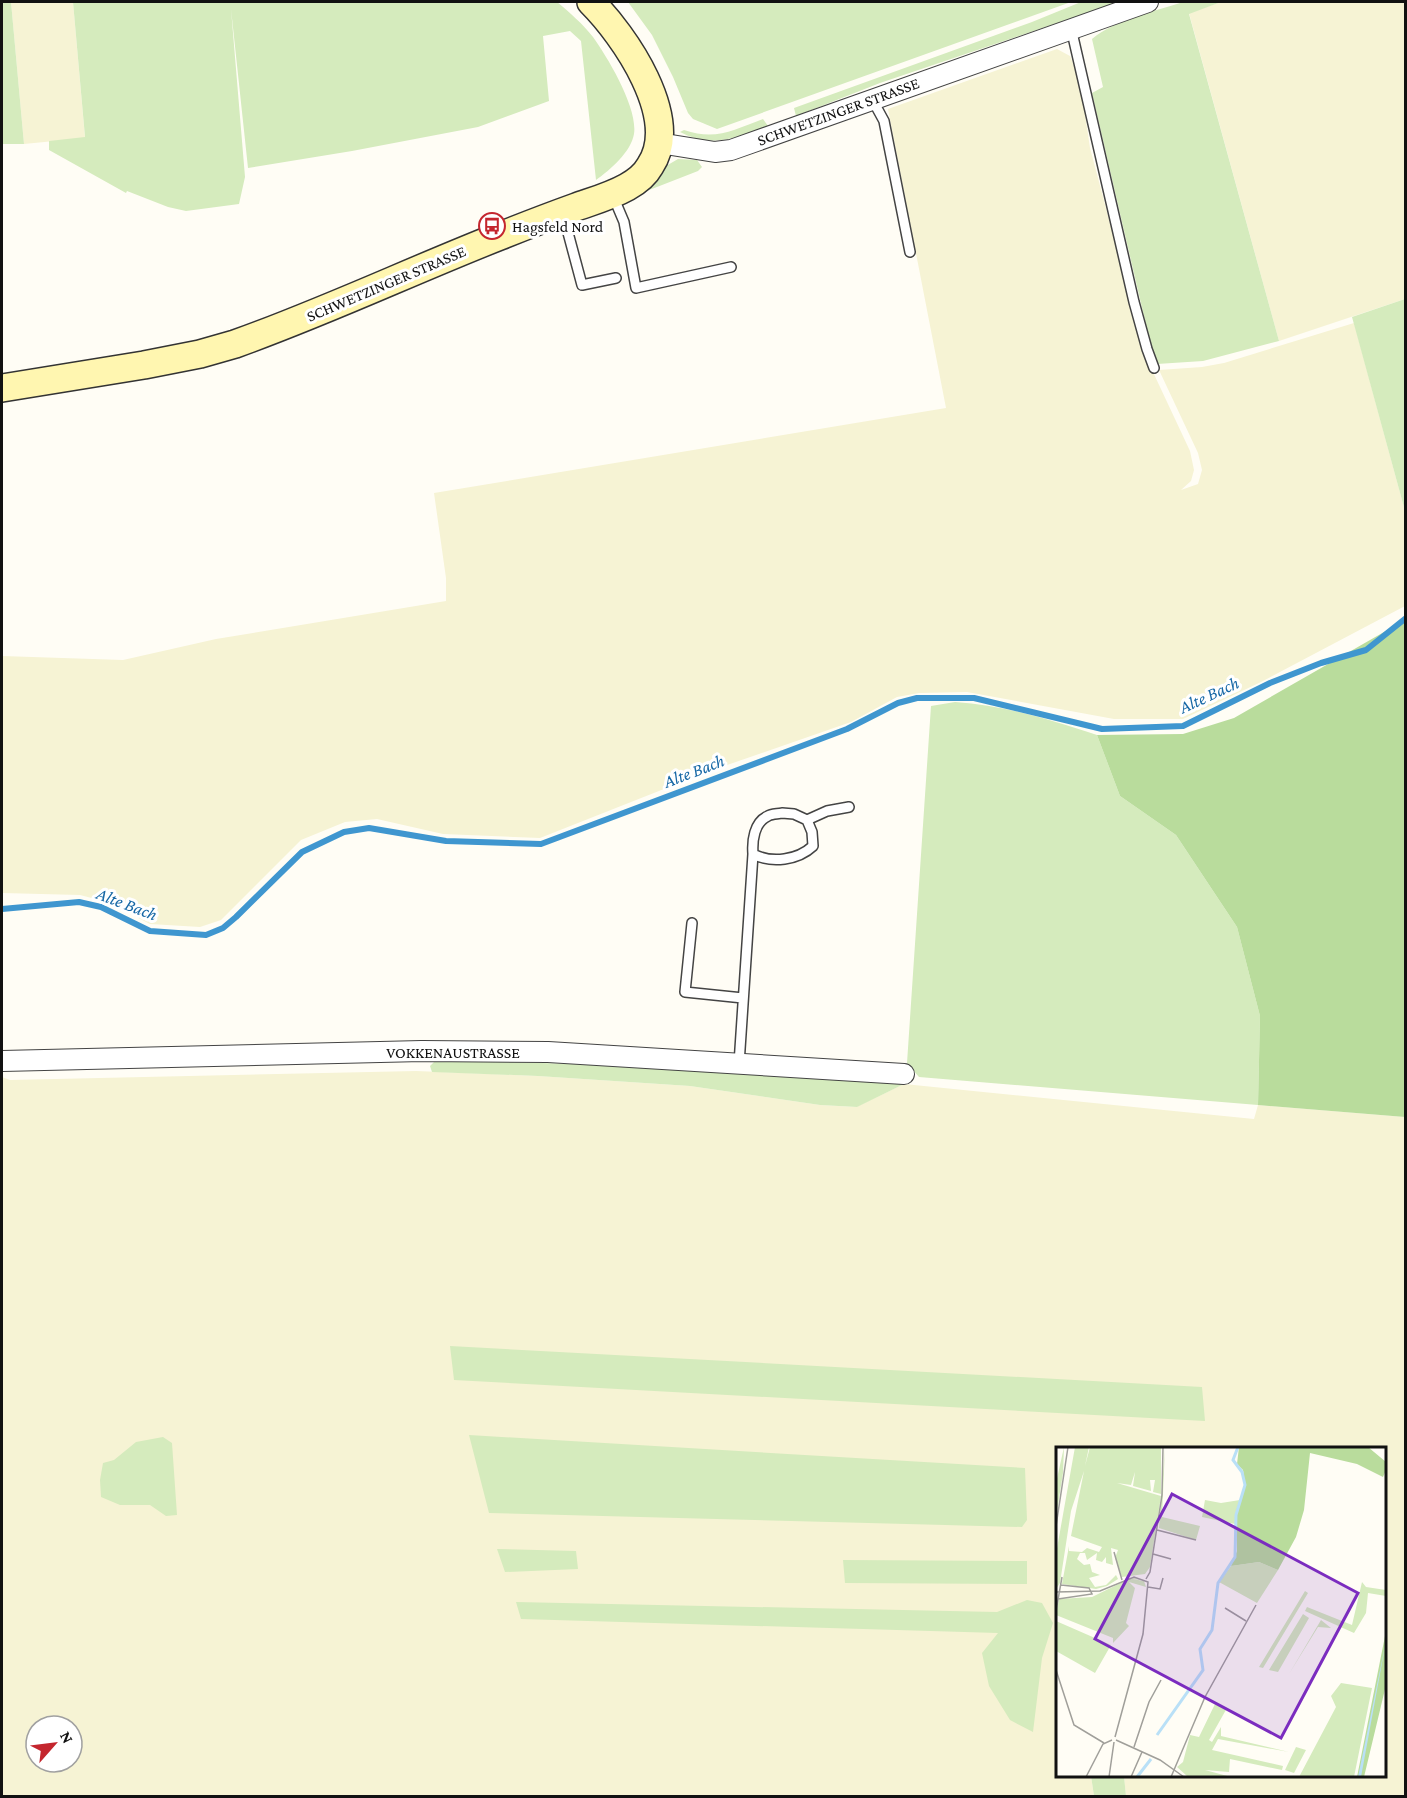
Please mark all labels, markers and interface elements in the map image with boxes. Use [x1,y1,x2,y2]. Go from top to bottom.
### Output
street label: SCHWETZINGER STRASSE [755,74,922,149]
bus stop icon: Hagsfeld Nord [477,211,507,241]
place label: Hagsfeld Nord [512,218,604,236]
street label: SCHWETZINGER STRASSE [304,242,469,325]
water label: Alte Bach [1175,672,1242,718]
water label: Alte Bach [660,750,727,792]
water label: Alte Bach [93,883,160,925]
street label: VOKKENAUSTRASSE [386,1044,520,1061]
inset map [1056,1447,1386,1777]
north arrow [24,1714,84,1774]
text: N [57,1728,77,1746]

